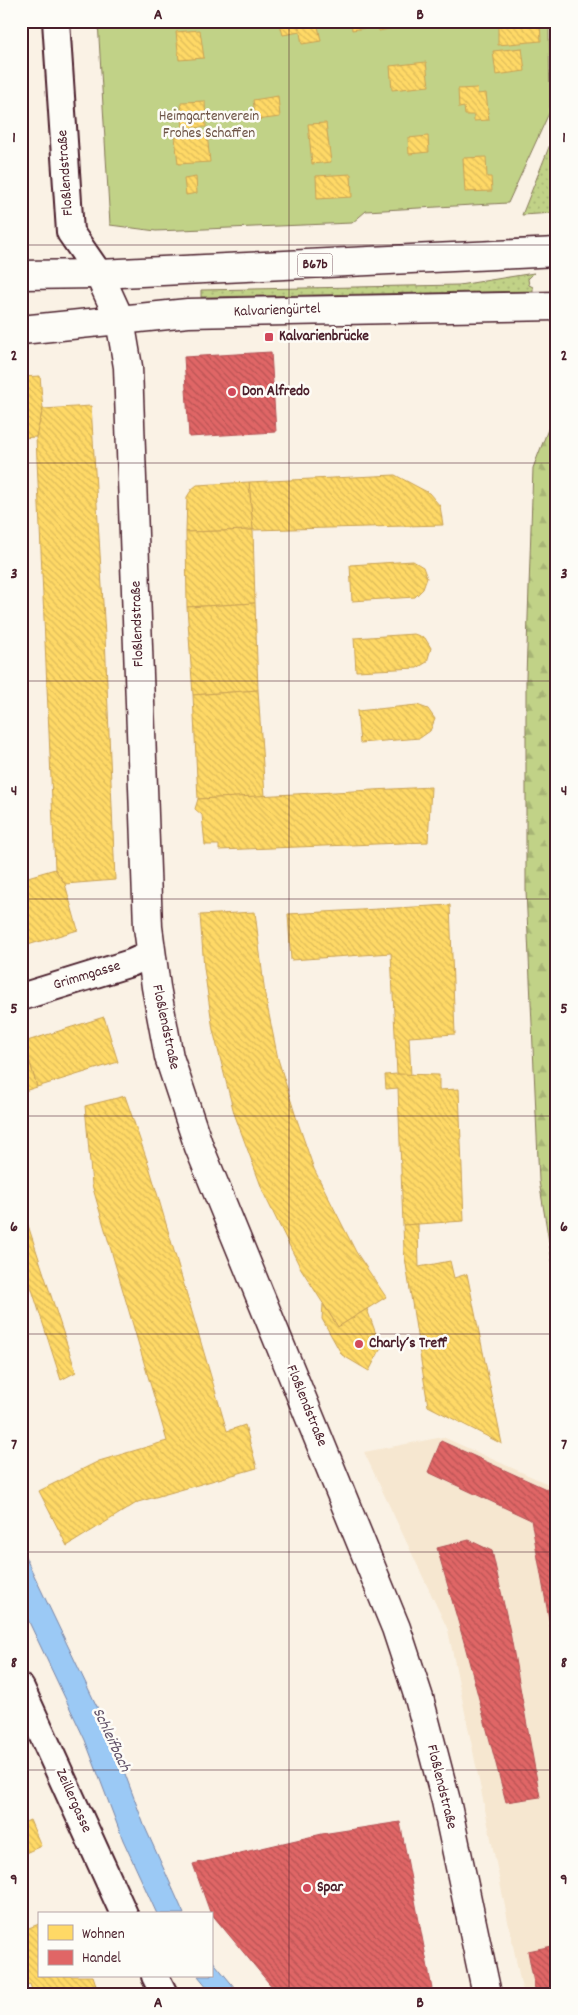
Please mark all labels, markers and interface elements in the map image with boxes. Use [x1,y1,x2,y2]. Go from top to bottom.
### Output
text: A [154,4,163,27]
text: B [416,4,424,27]
park label: Heimgartenverein Frohes Schaffen [159,106,259,145]
text: 1 [12,127,16,150]
text: 1 [562,127,566,150]
street label: Floßlendstraße [52,129,80,217]
road number: B67b [298,254,332,276]
street label: Kalvariengürtel [233,298,321,324]
place label: Kalvarienbrücke [279,326,369,348]
marker: Kalvarienbrücke [263,331,275,343]
text: 2 [11,345,18,368]
text: 2 [561,345,568,368]
place label: Don Alfredo [242,381,310,403]
marker: Don Alfredo [226,386,238,398]
text: 3 [10,563,18,586]
text: 3 [560,563,568,586]
street label: Floßlendstraße [125,580,151,668]
text: 4 [11,780,17,803]
text: 4 [561,780,567,803]
street label: Grimmgasse [51,955,124,997]
street label: Floßlendstraße [145,982,185,1072]
text: 5 [10,998,18,1021]
text: 5 [560,998,568,1021]
text: 6 [10,1216,18,1239]
text: 6 [560,1216,568,1239]
place label: Charly´s Treff [369,1333,447,1355]
marker: Charly´s Treff [353,1338,365,1350]
street label: Floßlendstraße [280,1362,333,1451]
text: 7 [11,1434,17,1457]
text: 7 [561,1434,567,1457]
text: 8 [11,1652,18,1675]
text: 8 [561,1652,568,1675]
water label: Schleifbach [86,1704,136,1776]
street label: Floßlendstraße [420,1742,462,1832]
street label: Zeillergasse [49,1765,97,1837]
text: 9 [10,1869,18,1892]
text: 9 [560,1869,568,1892]
place label: Spar [317,1877,344,1899]
marker: Spar [301,1882,313,1894]
legend [38,1912,212,1978]
text: Wohnen [82,1924,125,1946]
text: Handel [82,1948,121,1970]
text: A [154,1992,163,2015]
text: B [416,1992,424,2015]

